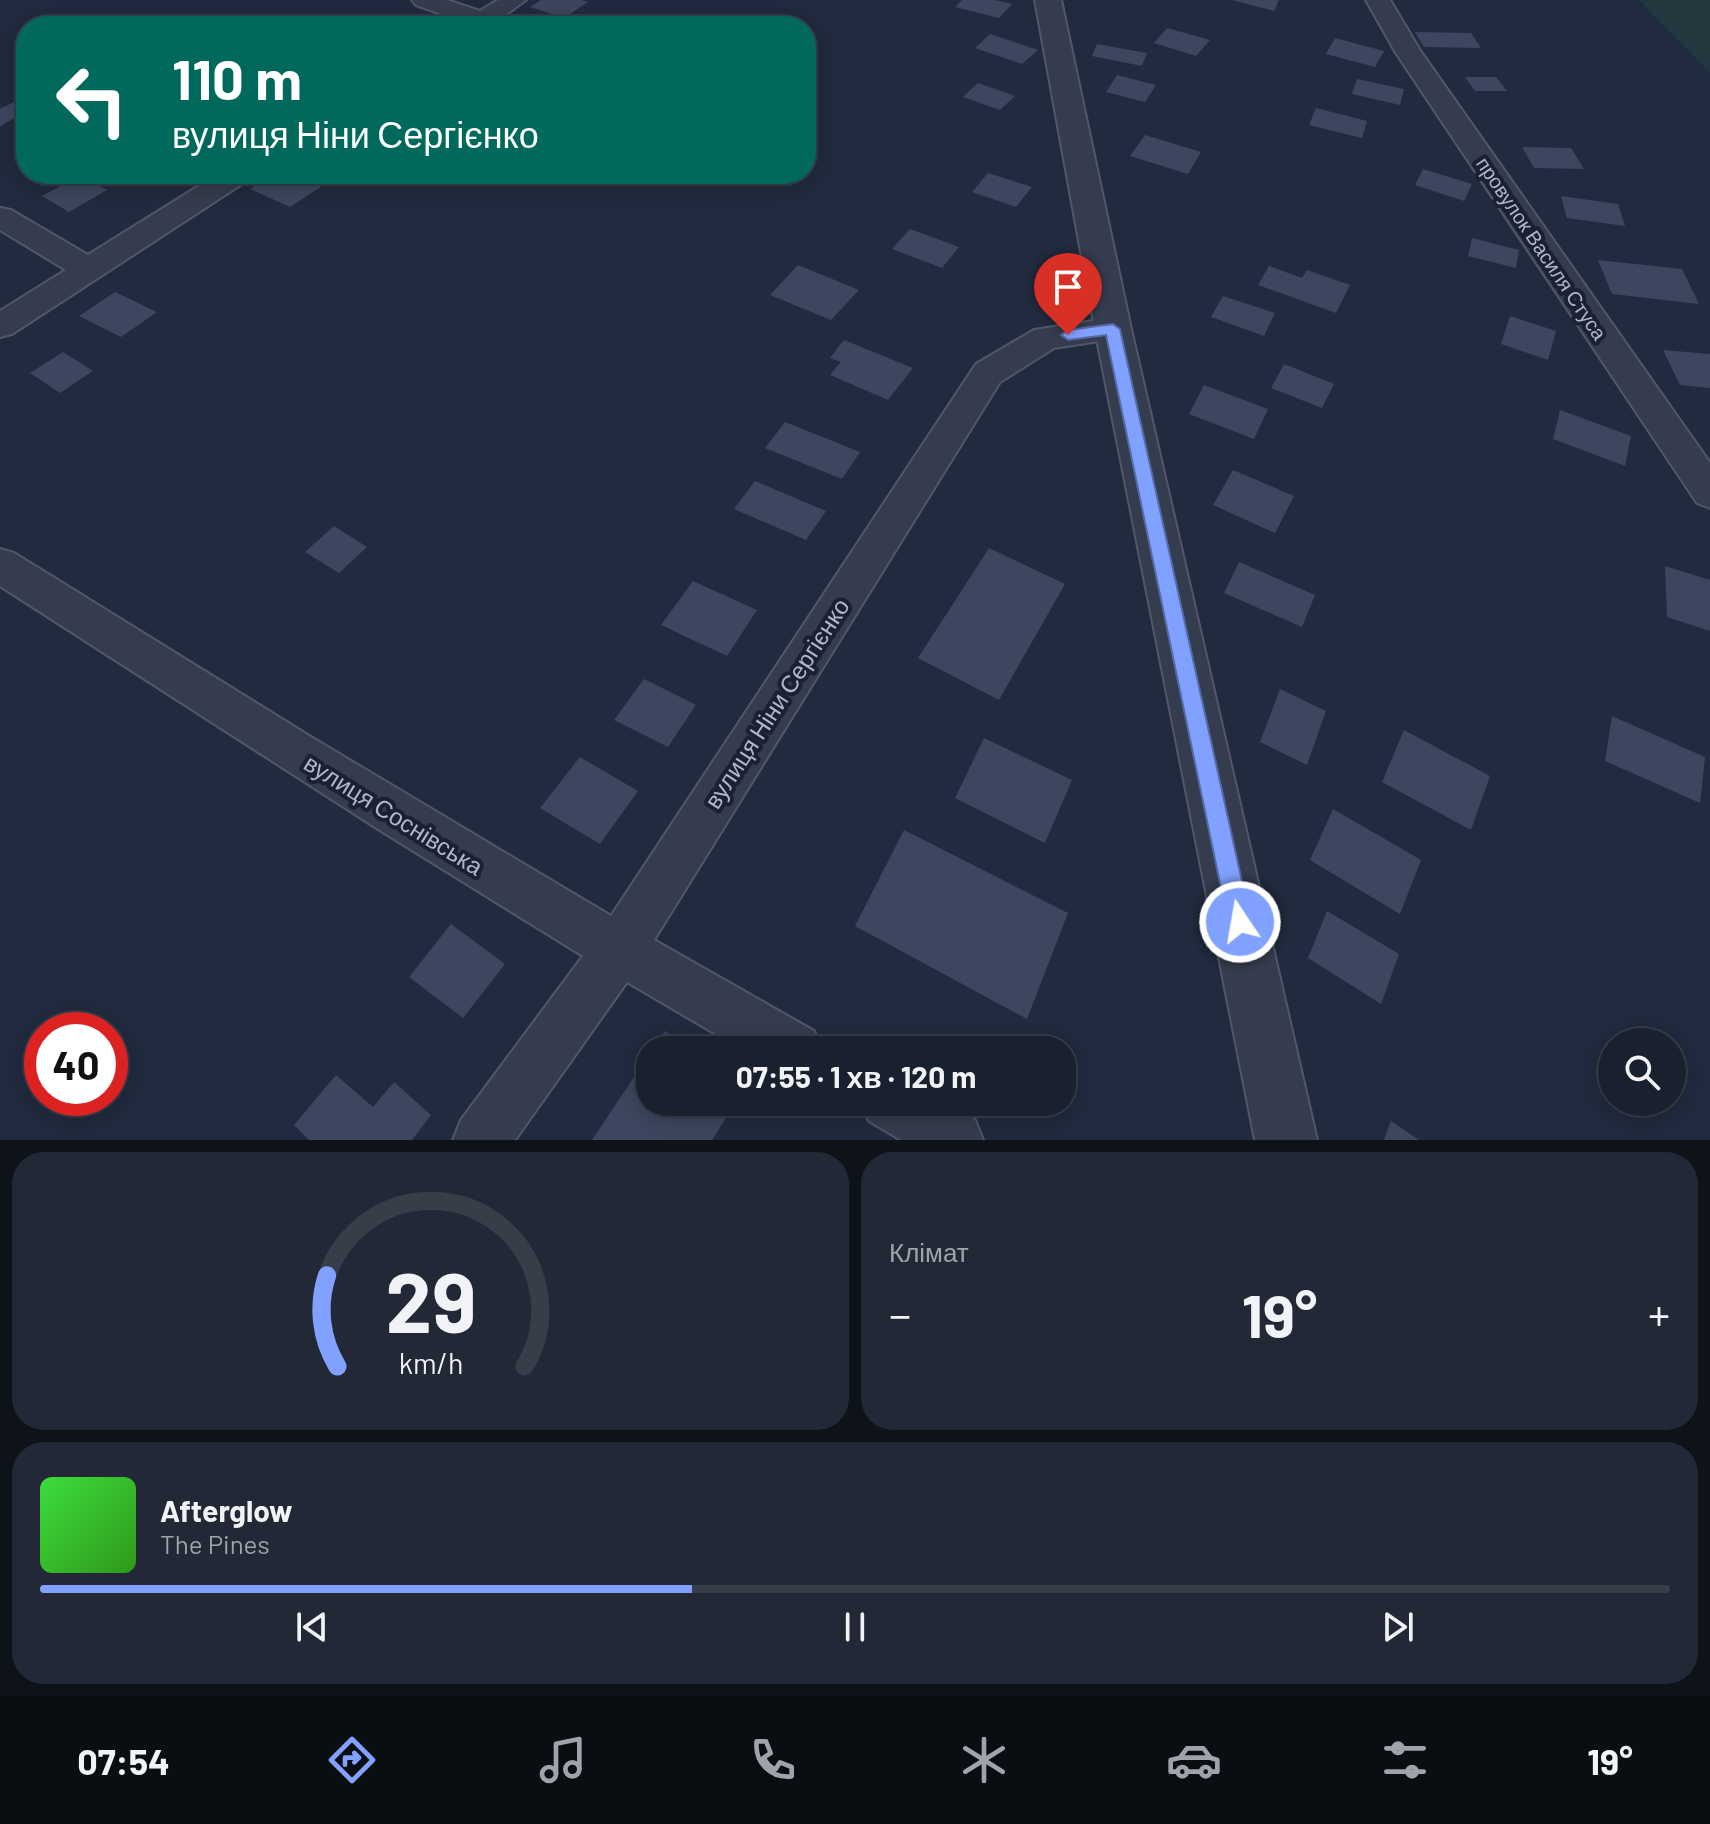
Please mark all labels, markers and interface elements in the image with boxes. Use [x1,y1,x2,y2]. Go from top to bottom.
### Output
text: 110 m [172,44,302,111]
icon: left [40,48,144,152]
text: вулиця Ніни Сергієнко [172,112,539,155]
street label: провулок Василя Стуса [1472,152,1613,345]
pin [1034,253,1102,335]
icon: arrive [1046,265,1090,309]
street label: вулиця Ніни Сергієнко [697,593,855,813]
street label: вулиця Соснівська [299,747,489,881]
position arrow [1198,880,1282,964]
speed limit sign: 40 [24,1012,128,1116]
map controls [1598,1028,1686,1116]
button: search [1598,1028,1686,1116]
text: 07:55 · 1 хв · 120 m [736,1058,976,1094]
text: Клімат [889,1236,969,1267]
text: 29 [385,1250,476,1350]
text: 19° [1242,1278,1317,1350]
text: − [889,1287,911,1340]
text: + [1648,1287,1670,1340]
text: km/h [398,1345,463,1380]
text: Afterglow [160,1492,293,1528]
text: The Pines [160,1528,270,1559]
icon: previous [290,1605,334,1649]
icon: pause [833,1605,877,1649]
icon: next [1376,1605,1420,1649]
icon: directions [324,1732,380,1788]
icon: music [535,1732,591,1788]
icon: phone [745,1732,801,1788]
icon: climate [956,1732,1012,1788]
icon: car [1166,1732,1222,1788]
icon: filters [1377,1732,1433,1788]
text: 07:54 [77,1739,170,1782]
text: 19° [1587,1739,1633,1782]

